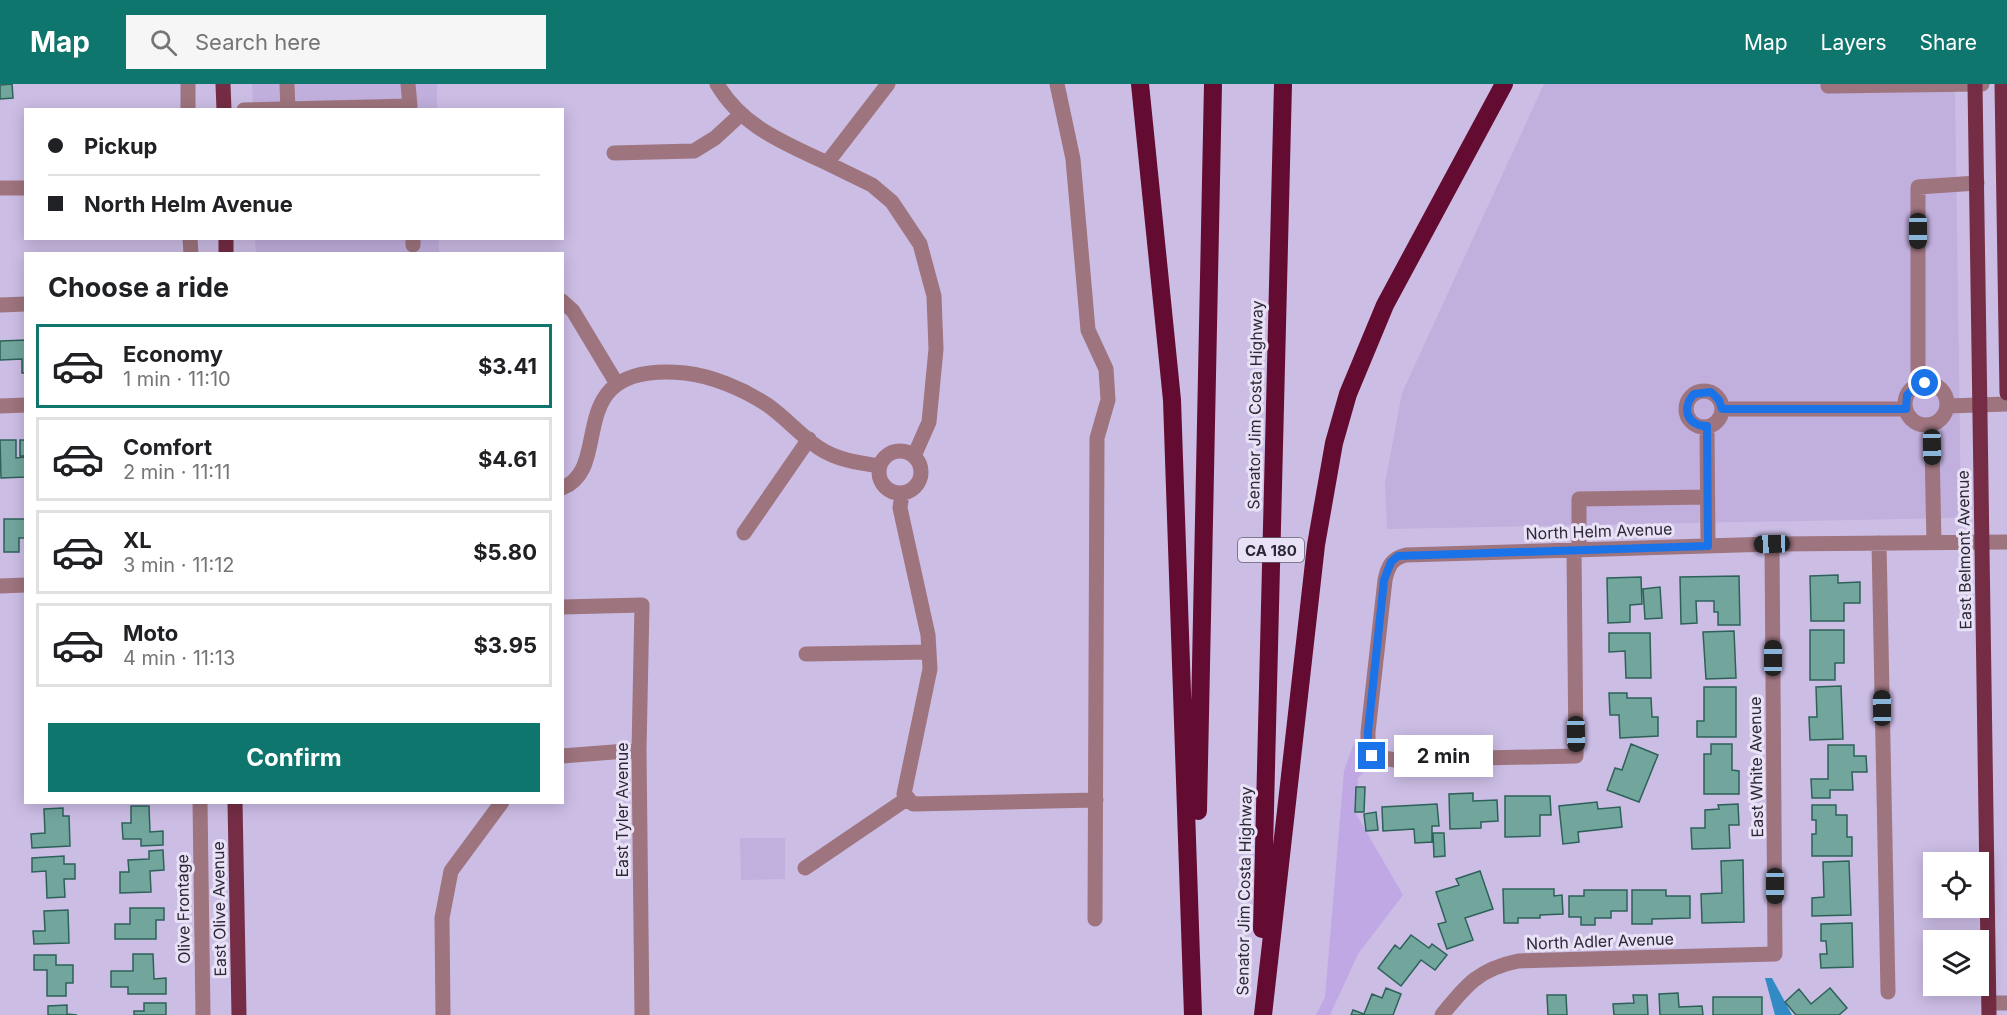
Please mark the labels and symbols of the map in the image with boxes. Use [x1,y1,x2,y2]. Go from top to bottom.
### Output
car [1909,213,1927,249]
street label: Senator Jim Costa Highway [1243,300,1267,510]
route start [1911,369,1938,396]
car [1923,429,1941,465]
street label: East Belmont Avenue [1953,470,1975,630]
street label: North Helm Avenue [1525,518,1673,544]
car [1754,534,1790,554]
road number: CA 180 [1238,538,1304,562]
car [1764,640,1782,676]
car [1873,690,1891,726]
street label: East White Avenue [1745,696,1767,838]
car [1567,716,1585,752]
callout: 2 min [1393,735,1492,777]
street label: East Tyler Avenue [612,742,632,878]
route end [1358,742,1385,769]
street label: Senator Jim Costa Highway [1232,786,1256,996]
street label: East Olive Avenue [208,841,230,977]
street label: Olive Frontage [172,854,194,964]
car [1766,868,1784,904]
street label: North Adler Avenue [1526,928,1674,954]

